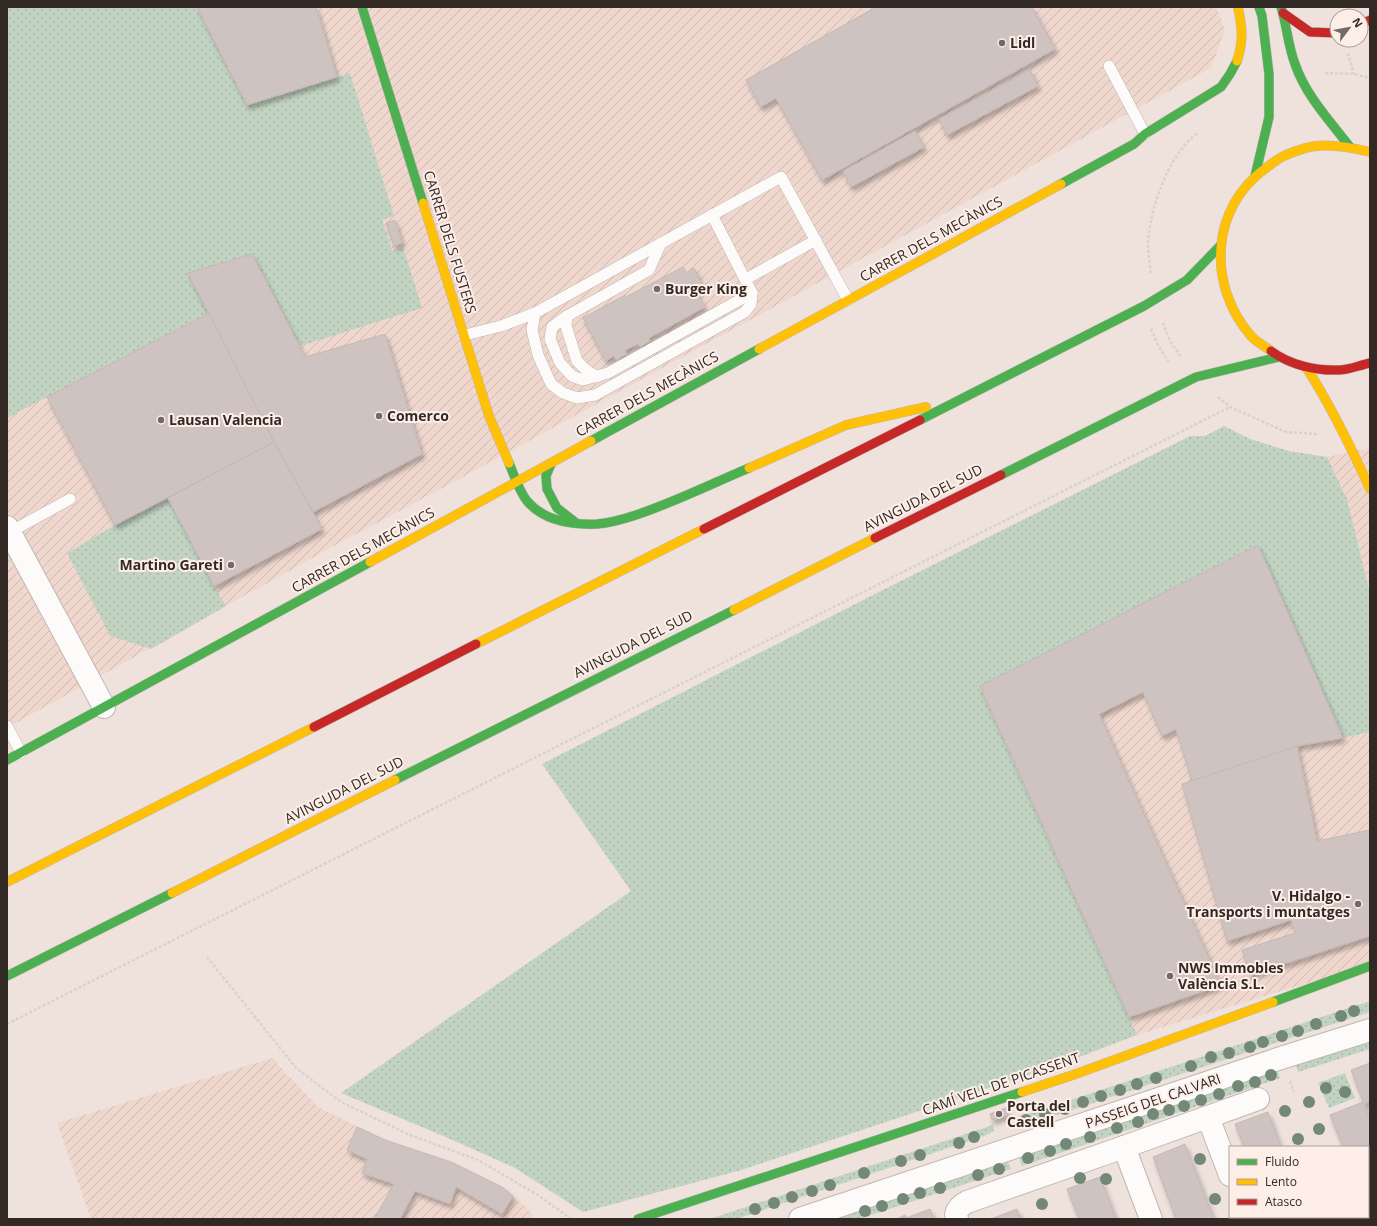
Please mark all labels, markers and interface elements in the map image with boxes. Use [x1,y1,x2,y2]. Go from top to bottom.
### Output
north arrow [1329,8,1369,48]
text: N [1349,15,1367,30]
place label: Lidl [1010,33,1035,52]
marker: Lidl [997,38,1007,48]
street label: CARRER DELS FUSTERS [420,168,481,316]
street label: CARRER DELS MECÀNICS [856,191,1006,286]
place label: Burger King [665,279,747,298]
marker: Burger King [652,284,662,294]
street label: CARRER DELS MECÀNICS [572,346,722,441]
place label: Comerco [387,406,449,425]
place label: Lausan Valencia [169,410,282,429]
marker: Comerco [374,411,384,421]
marker: Lausan Valencia [156,415,166,425]
street label: AVINGUDA DEL SUD [860,459,986,536]
street label: CARRER DELS MECÀNICS [288,502,438,597]
place label: Martino Gareti [120,555,223,574]
marker: Martino Gareti [226,560,236,570]
street label: AVINGUDA DEL SUD [570,605,696,682]
street label: AVINGUDA DEL SUD [281,751,407,828]
place label: V. Hidalgo - Transports i muntatges [1187,886,1350,921]
marker: V. Hidalgo - Transports i muntatges [1353,899,1363,909]
place label: NWS Immobles València S.L. [1178,958,1283,993]
marker: NWS Immobles València S.L. [1165,971,1175,981]
street label: CAMÍ VELL DE PICASSENT [920,1048,1082,1119]
street label: PASSEIG DEL CALVARI [1083,1068,1223,1133]
place label: Porta del Castell [1007,1096,1070,1131]
marker: Porta del Castell [994,1109,1004,1119]
legend [1229,1146,1369,1218]
text: Fluido [1265,1153,1299,1170]
text: Lento [1265,1173,1297,1190]
text: Atasco [1265,1193,1302,1210]

